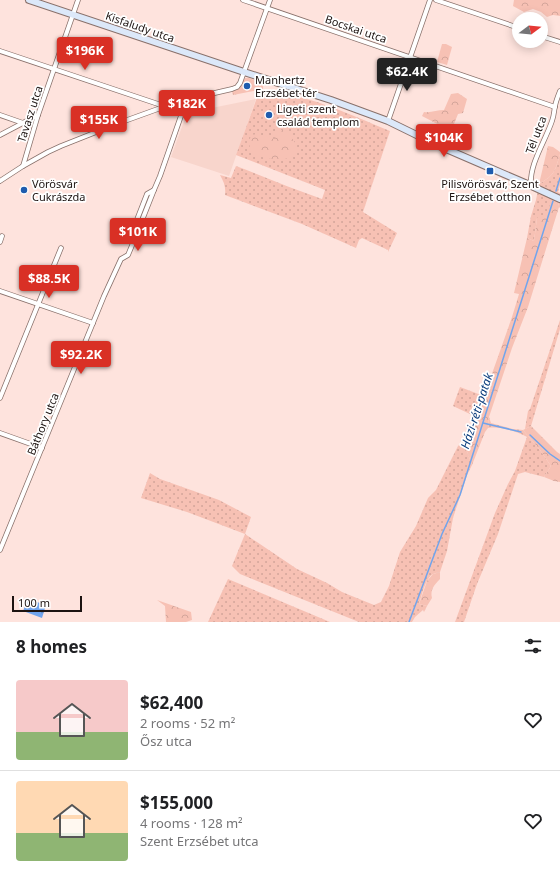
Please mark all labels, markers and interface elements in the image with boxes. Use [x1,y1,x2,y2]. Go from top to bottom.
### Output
street label: Kisfaludy utca [104,8,177,45]
street label: Bocskai utca [323,11,389,46]
north arrow [512,12,548,48]
map controls [512,12,548,48]
pin: $196K [57,37,113,71]
text: $196K [66,41,104,59]
pin: $62.4K [374,58,440,92]
text: $62.4K [386,62,428,80]
place label: Manhertz Erzsébet tér [255,72,317,100]
marker: Manhertz Erzsébet tér [242,81,252,91]
street label: Tavasz utca [13,84,46,144]
pin: $182K [159,90,215,124]
text: $182K [168,94,206,112]
place label: Ligeti szent család templom [277,101,359,129]
pin: $155K [71,106,127,140]
text: $155K [80,110,118,128]
marker: Ligeti szent család templom [264,110,274,120]
street label: Tél utca [521,114,550,156]
pin: $104K [416,124,472,158]
text: $104K [425,128,463,146]
marker: Pilisvörösvár, Szent Erzsébet otthon [485,166,495,176]
place label: Vörösvár Cukrászda [32,176,86,204]
place label: Pilisvörösvár, Szent Erzsébet otthon [441,176,539,204]
marker: Vörösvár Cukrászda [19,185,29,195]
pin: $101K [110,218,166,252]
text: $101K [119,222,157,240]
pin: $88.5K [16,265,82,299]
text: $88.5K [28,269,70,287]
pin: $92.2K [48,341,114,375]
text: $92.2K [60,345,102,363]
water label: Házi-réti-patak [456,370,497,451]
street label: Báthory utca [23,390,62,457]
scale bar [12,594,82,613]
text: 100 m [18,595,50,610]
text: 8 homes [16,635,87,658]
icon: filters [522,635,544,657]
text: $62,400 [140,691,203,714]
icon: home [48,696,96,744]
icon: heart [522,709,544,731]
text: 2 rooms · 52 m² [140,714,235,732]
text: Ősz utca [140,732,192,750]
text: $155,000 [140,791,213,814]
icon: home [48,797,96,845]
icon: heart [522,810,544,832]
text: 4 rooms · 128 m² [140,814,243,832]
text: Szent Erzsébet utca [140,832,259,850]

